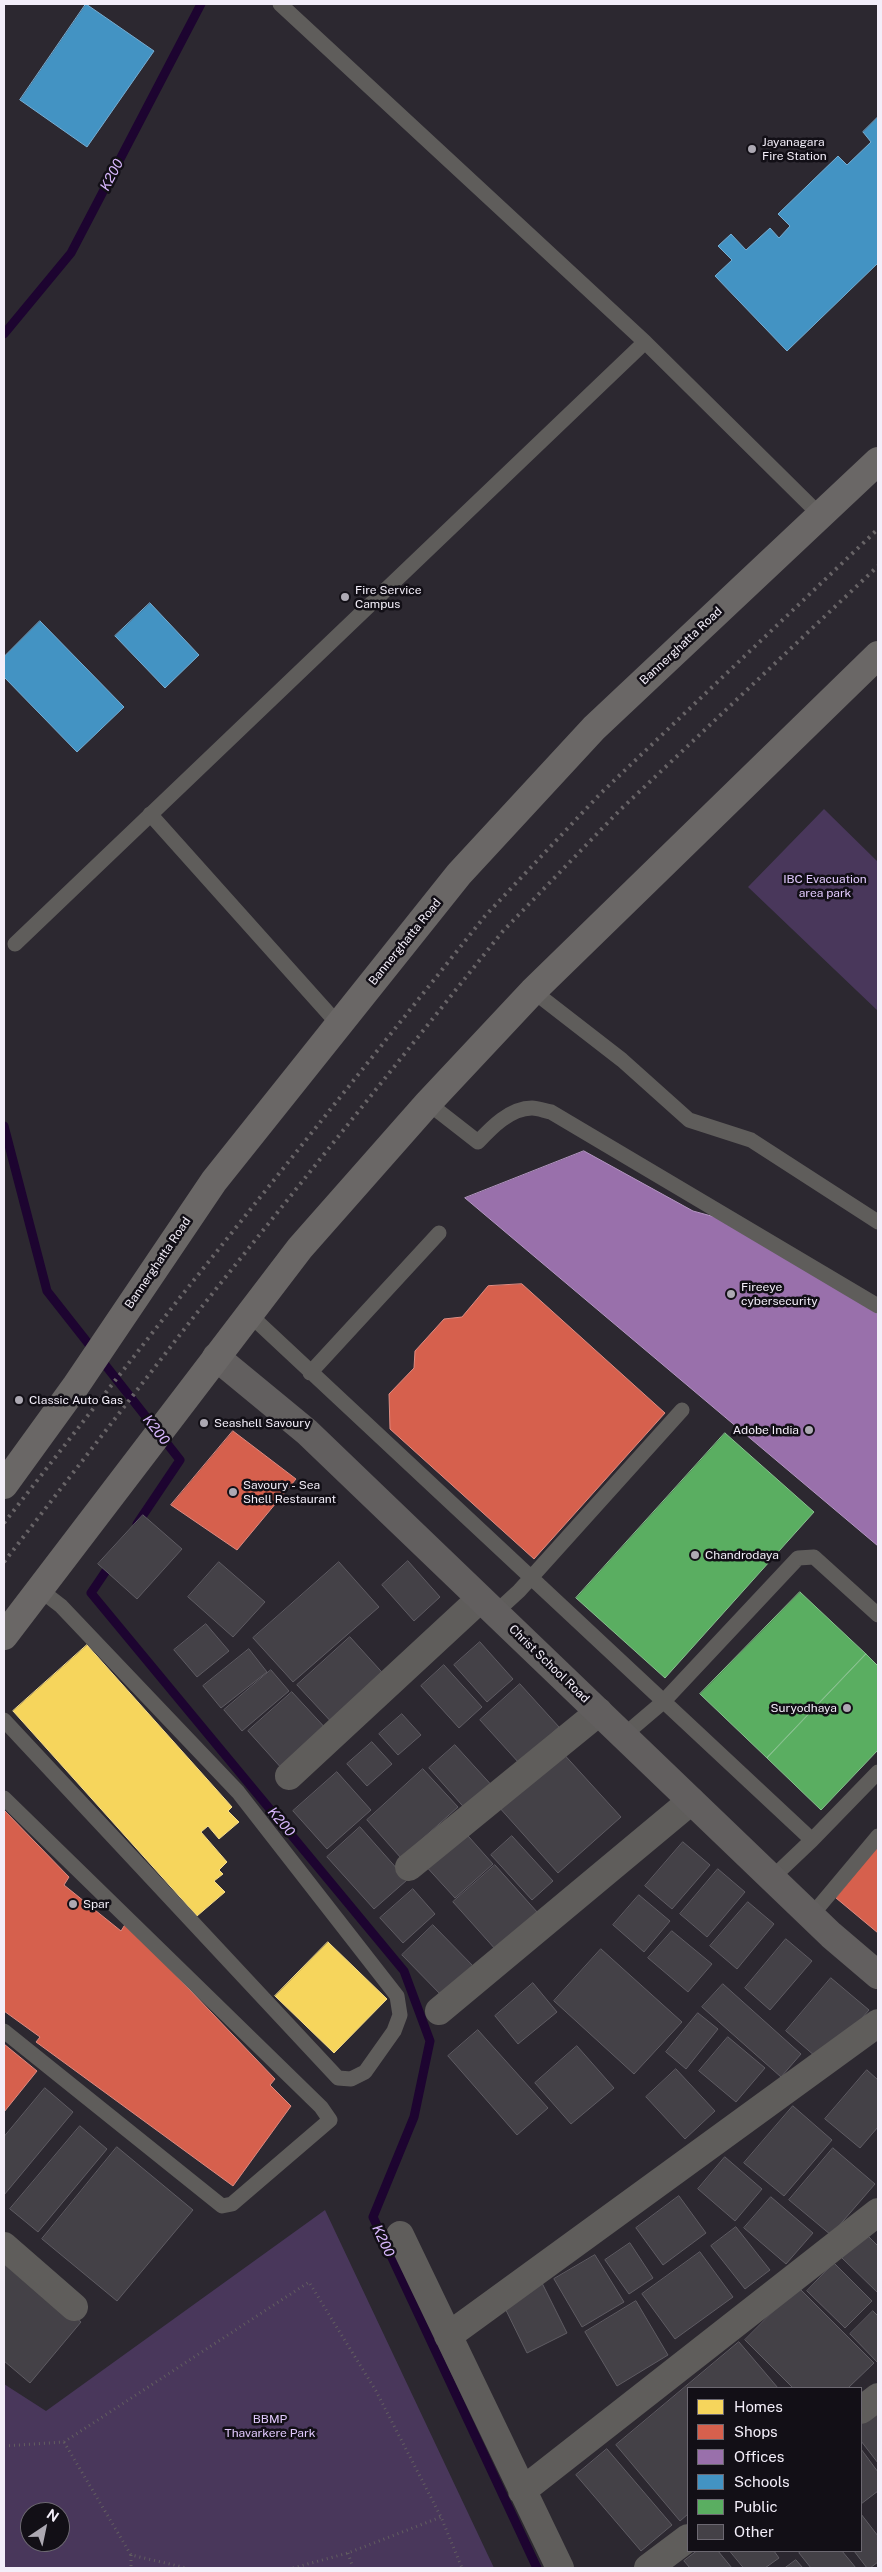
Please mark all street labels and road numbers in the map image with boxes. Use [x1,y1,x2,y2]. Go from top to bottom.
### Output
street label: Bannerghatta Road [637,604,725,688]
street label: Bannerghatta Road [366,896,444,988]
street label: Bannerghatta Road [122,1215,194,1311]
street label: Christ School Road [506,1622,592,1706]

